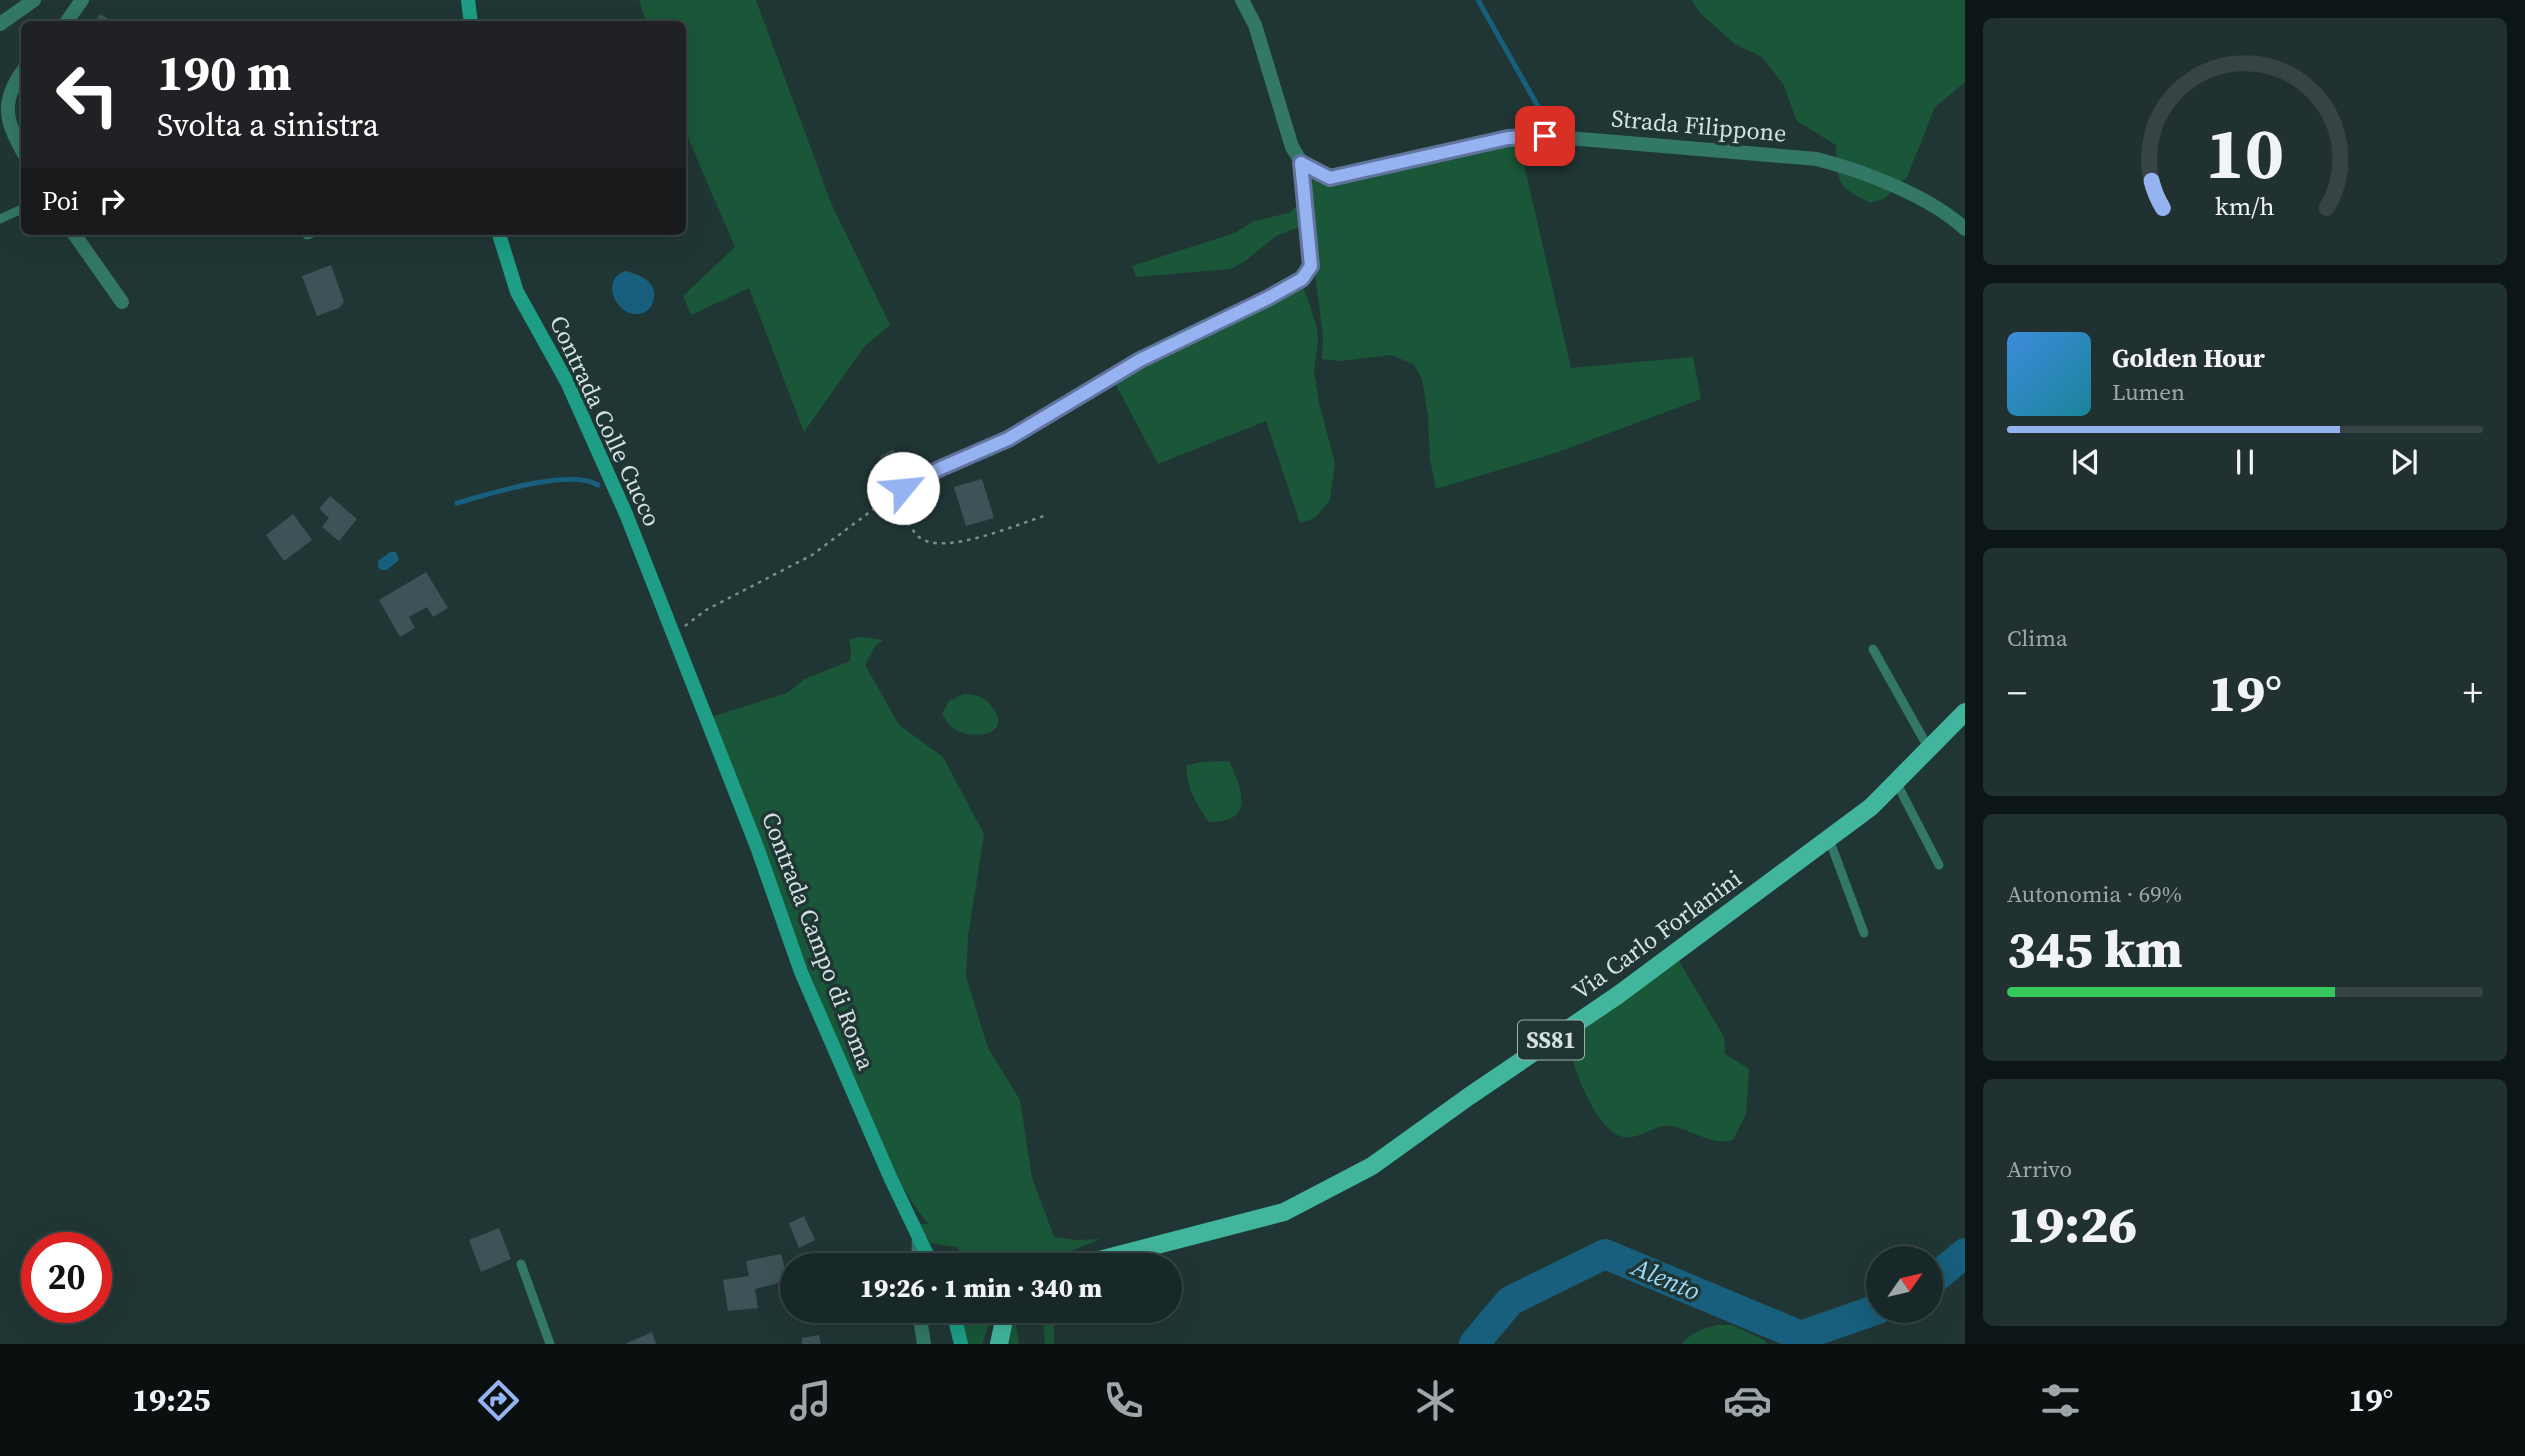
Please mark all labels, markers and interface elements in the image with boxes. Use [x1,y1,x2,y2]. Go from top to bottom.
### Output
text: 190 m [157,39,292,106]
icon: left [42,49,133,140]
street label: Strada Filippone [1610,101,1788,150]
text: Svolta a sinistra [157,103,379,147]
text: 10 [2206,103,2284,202]
pin [1515,106,1575,166]
icon: arrive [1526,117,1564,155]
icon: right [93,182,131,220]
text: Poi [42,183,79,219]
text: km/h [2215,188,2275,222]
street label: Contrada Colle Cucco [542,310,669,532]
text: Golden Hour [2112,340,2265,376]
text: Lumen [2112,376,2185,408]
icon: previous [2067,443,2105,481]
icon: pause [2226,443,2264,481]
icon: next [2385,443,2423,481]
position arrow [866,451,940,525]
text: Clima [2007,622,2068,654]
text: 19° [2208,657,2282,728]
text: − [2007,667,2027,719]
text: + [2463,667,2483,719]
street label: Contrada Campo di Roma [754,807,883,1075]
street label: Via Carlo Forlanini [1565,862,1748,1007]
text: Autonomia · 69% [2007,878,2182,910]
text: 345 km [2007,913,2183,984]
road number: SS81 [1518,1021,1584,1060]
text: Arrivo [2007,1153,2072,1185]
text: 19:26 [2007,1188,2137,1259]
speed limit sign: 20 [21,1232,112,1323]
north arrow [1866,1246,1942,1323]
map controls [1866,1246,1943,1323]
water label: Alento [1625,1248,1705,1309]
text: 19:26 · 1 min · 340 m [860,1270,1102,1306]
icon: directions [474,1376,523,1425]
icon: music [786,1376,835,1425]
icon: phone [1099,1376,1148,1425]
icon: climate [1411,1376,1460,1425]
icon: car [1723,1376,1772,1425]
icon: filters [2036,1376,2085,1425]
text: 19:25 [132,1378,211,1422]
text: 19° [2348,1378,2393,1422]

